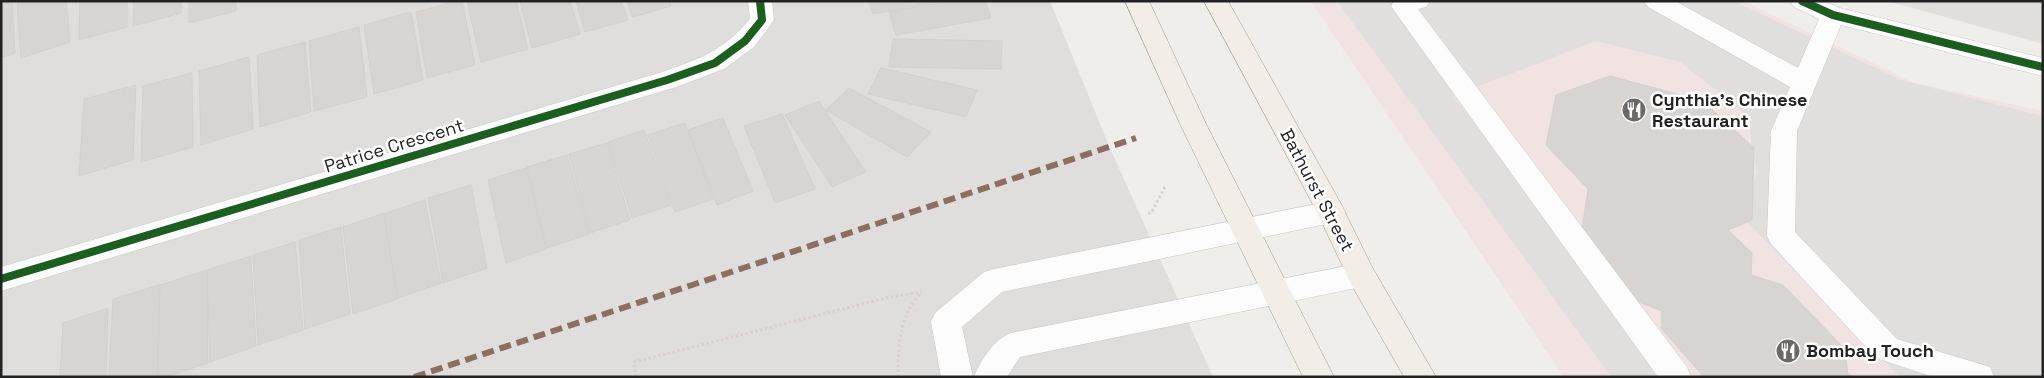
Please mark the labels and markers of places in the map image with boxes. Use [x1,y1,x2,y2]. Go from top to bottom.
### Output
place label: Cynthia's Chinese Restaurant [1652,88,1807,132]
restaurant icon: Cynthia's Chinese Restaurant [1621,97,1647,123]
restaurant icon: Bombay Touch [1775,338,1801,364]
place label: Bombay Touch [1806,339,1934,362]

